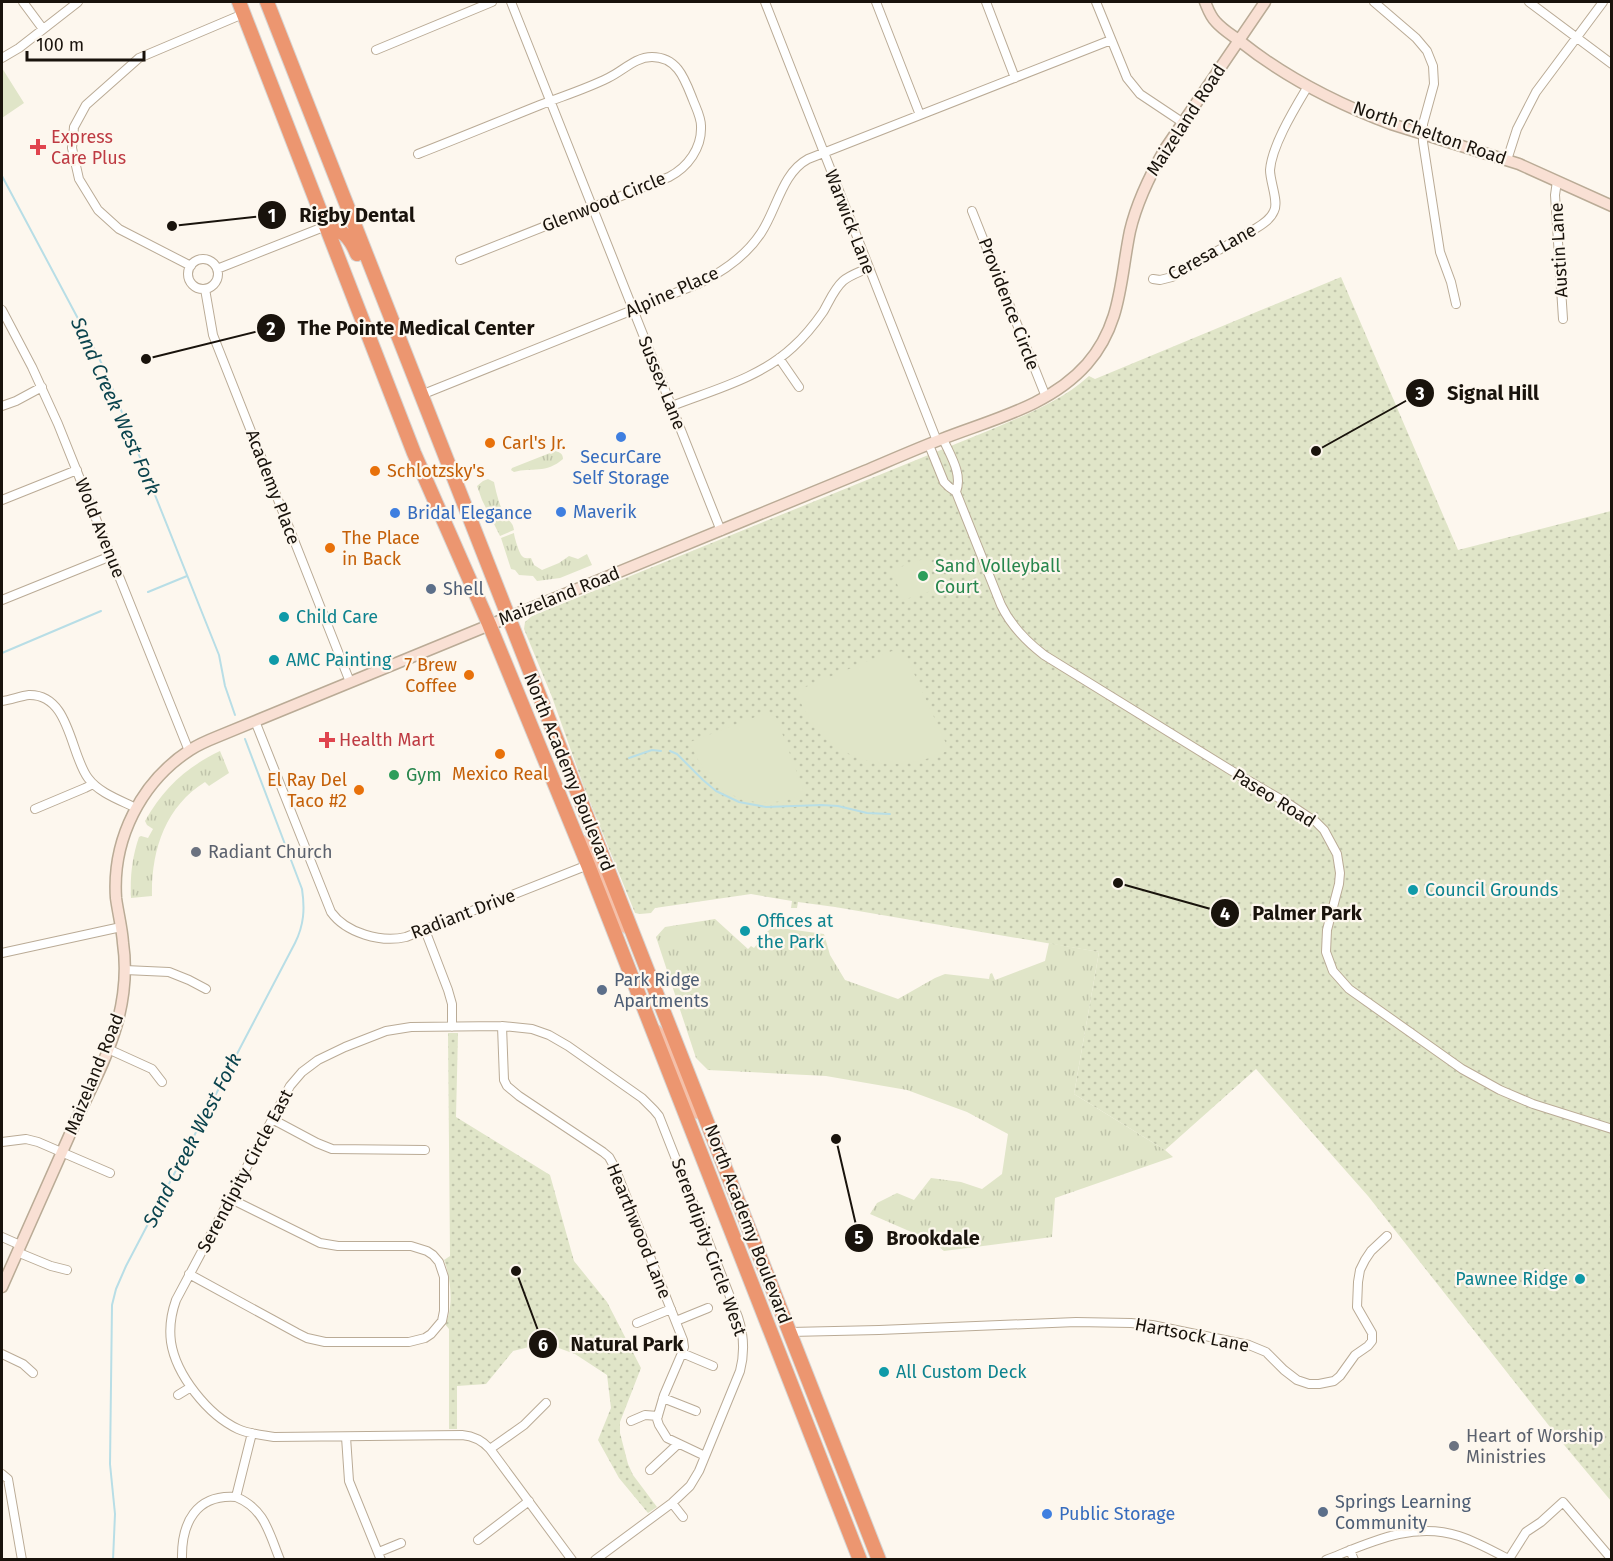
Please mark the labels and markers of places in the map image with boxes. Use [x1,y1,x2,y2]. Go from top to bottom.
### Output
place label: Express Care Plus [51,126,126,169]
marker: Express Care Plus [29,138,47,156]
callout: Rigby Dental [257,196,427,234]
callout: The Pointe Medical Center [256,309,547,347]
callout: Signal Hill [1405,374,1551,412]
marker: SecurCare Self Storage [614,430,628,444]
place label: Carl's Jr. [502,432,566,454]
marker: Carl's Jr. [483,436,497,450]
place label: SecurCare Self Storage [572,446,670,489]
place label: Schlotzsky's [387,460,485,482]
marker: Schlotzsky's [368,464,382,478]
place label: Maverik [573,501,637,523]
place label: Bridal Elegance [407,502,532,524]
marker: Maverik [554,505,568,519]
marker: Bridal Elegance [388,506,402,520]
place label: The Place in Back [342,527,420,570]
marker: The Place in Back [323,541,337,555]
place label: Sand Volleyball Court [935,555,1060,598]
marker: Sand Volleyball Court [916,569,930,583]
place label: Shell [443,578,484,600]
marker: Shell [424,582,438,596]
place label: Child Care [296,606,378,628]
marker: Child Care [277,610,291,624]
place label: AMC Painting [286,649,392,671]
marker: AMC Painting [267,653,281,667]
place label: 7 Brew Coffee [404,654,457,697]
marker: 7 Brew Coffee [462,668,476,682]
place label: Health Mart [339,729,435,751]
marker: Health Mart [320,733,334,747]
marker: Mexico Real [493,747,507,761]
place label: Mexico Real [452,763,548,785]
place label: Gym [406,764,442,786]
marker: Gym [387,768,401,782]
place label: El Ray Del Taco #2 [267,769,347,812]
marker: El Ray Del Taco #2 [352,783,366,797]
place label: Radiant Church [208,841,332,863]
marker: Radiant Church [189,845,203,859]
place label: Council Grounds [1425,879,1558,901]
marker: Council Grounds [1406,883,1420,897]
callout: Palmer Park [1210,894,1374,932]
place label: Offices at the Park [757,910,834,953]
marker: Offices at the Park [738,924,752,938]
place label: Park Ridge Apartments [614,969,709,1012]
marker: Park Ridge Apartments [595,983,609,997]
callout: Brookdale [844,1219,992,1257]
place label: Pawnee Ridge [1455,1268,1568,1290]
marker: Pawnee Ridge [1573,1272,1587,1286]
callout: Natural Park [528,1325,695,1363]
place label: All Custom Deck [896,1361,1027,1383]
marker: All Custom Deck [877,1365,891,1379]
place label: Heart of Worship Ministries [1466,1425,1604,1468]
marker: Heart of Worship Ministries [1447,1439,1461,1453]
place label: Springs Learning Community [1335,1491,1472,1534]
place label: Public Storage [1059,1503,1175,1525]
marker: Springs Learning Community [1316,1505,1330,1519]
marker: Public Storage [1040,1507,1054,1521]

